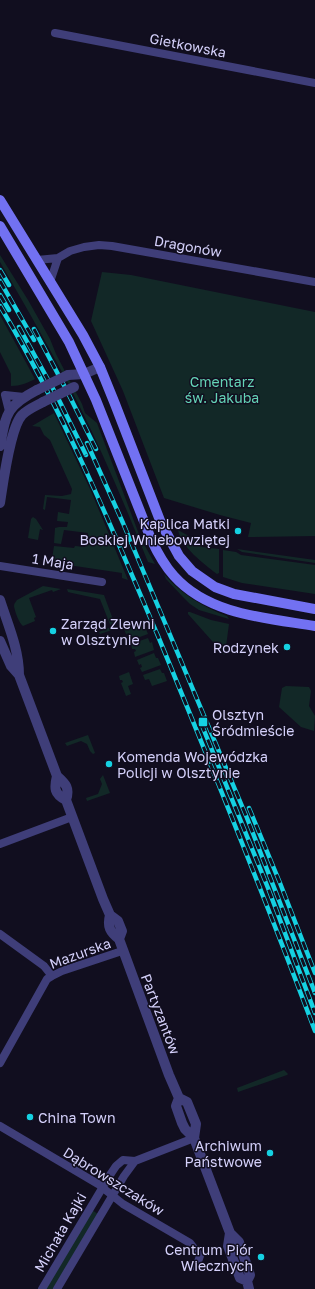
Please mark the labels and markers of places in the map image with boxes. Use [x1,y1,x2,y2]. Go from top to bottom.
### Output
place label: Kaplica Matki Boskiej Wniebowziętej [79,515,230,548]
marker: Kaplica Matki Boskiej Wniebowziętej [233,526,243,536]
place label: Zarząd Zlewni w Olsztynie [61,615,155,648]
marker: Zarząd Zlewni w Olsztynie [48,626,58,636]
place label: Rodzynek [213,639,279,656]
marker: Rodzynek [282,642,292,652]
place label: Olsztyn Śródmieście [212,706,294,739]
marker: Olsztyn Śródmieście [197,716,209,728]
place label: Komenda Wojewódzka Policji w Olsztynie [117,748,268,781]
marker: Komenda Wojewódzka Policji w Olsztynie [104,759,114,769]
place label: China Town [38,1109,116,1126]
marker: China Town [25,1112,35,1122]
place label: Archiwum Państwowe [185,1137,262,1170]
marker: Archiwum Państwowe [265,1148,275,1158]
place label: Centrum Piór Wiecznych [165,1241,254,1274]
marker: Centrum Piór Wiecznych [256,1252,266,1262]

